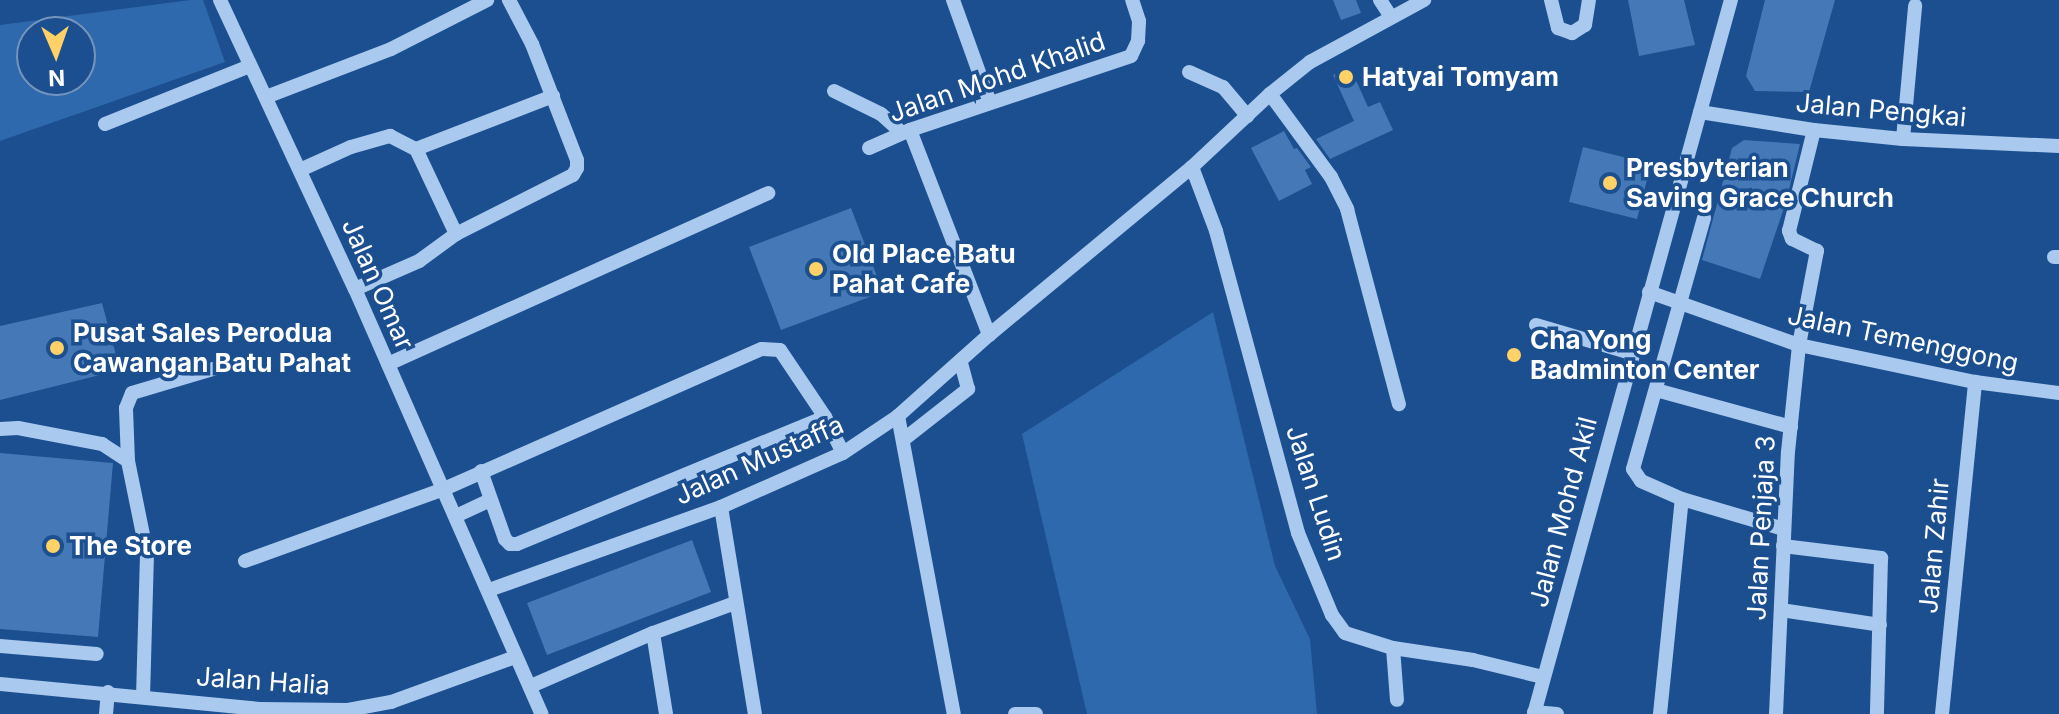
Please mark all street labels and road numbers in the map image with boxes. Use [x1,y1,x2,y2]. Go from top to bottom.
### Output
street label: Jalan Mohd Khalid [885,25,1109,129]
street label: Jalan Pengkai [1794,87,1968,133]
street label: Jalan Omar [335,214,421,354]
street label: Jalan Temenggong [1785,299,2021,379]
street label: Jalan Mustaffa [670,409,848,511]
street label: Jalan Mohd Akil [1523,414,1603,610]
street label: Jalan Ludin [1279,421,1353,565]
street label: Jalan Penjaja 3 [1741,435,1781,621]
street label: Jalan Zahir [1913,477,1955,615]
street label: Jalan Halia [195,661,331,701]

